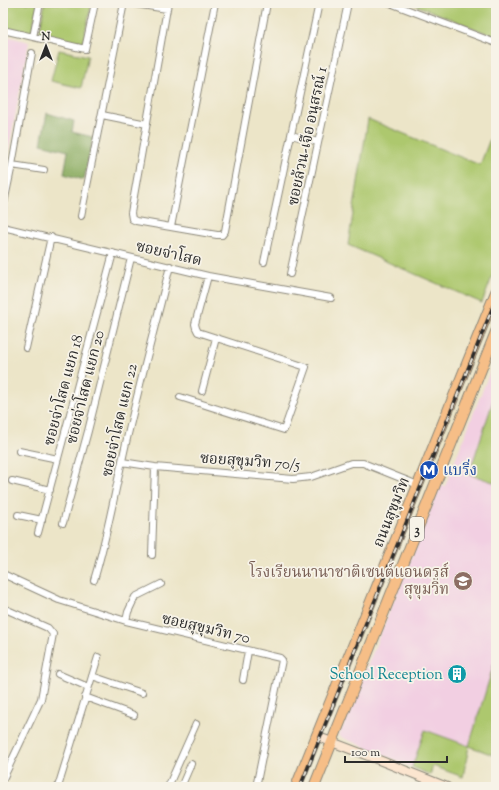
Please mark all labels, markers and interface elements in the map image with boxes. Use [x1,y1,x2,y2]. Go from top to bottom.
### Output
north arrow [26,26,66,66]
text: N [41,29,51,45]
street label: ซอยล้วน-เจือ อนุสรณ์ 1 [283,65,333,208]
street label: ซอยจ่าโสด [134,235,204,272]
street label: ซอยจ่าโสด แยก 20 [60,328,111,446]
street label: ซอยจ่าโสด แยก 18 [38,332,89,448]
street label: ซอยจ่าโสด แยก 22 [95,361,144,479]
street label: ซอยสุขุมวิท 70/5 [199,449,301,476]
metro station icon: แบริ่ง [418,459,440,481]
place label: แบริ่ง [443,459,477,482]
street label: ถนนสุขุมวิท [369,474,416,551]
road number: 3 [410,517,424,541]
place label: โรงเรียนนานาชาติเซนต์แอนดรูส์ สุขุมวิท [249,561,449,601]
school or university icon: โรงเรียนนานาชาติเซนต์แอนดรูส์ สุขุมวิท [452,570,474,592]
street label: ซอยสุขุมวิท 70 [159,609,252,650]
building icon: School Reception [446,663,468,685]
place label: School Reception [329,665,443,686]
scale bar [345,738,447,764]
text: 100 m [351,744,380,762]

